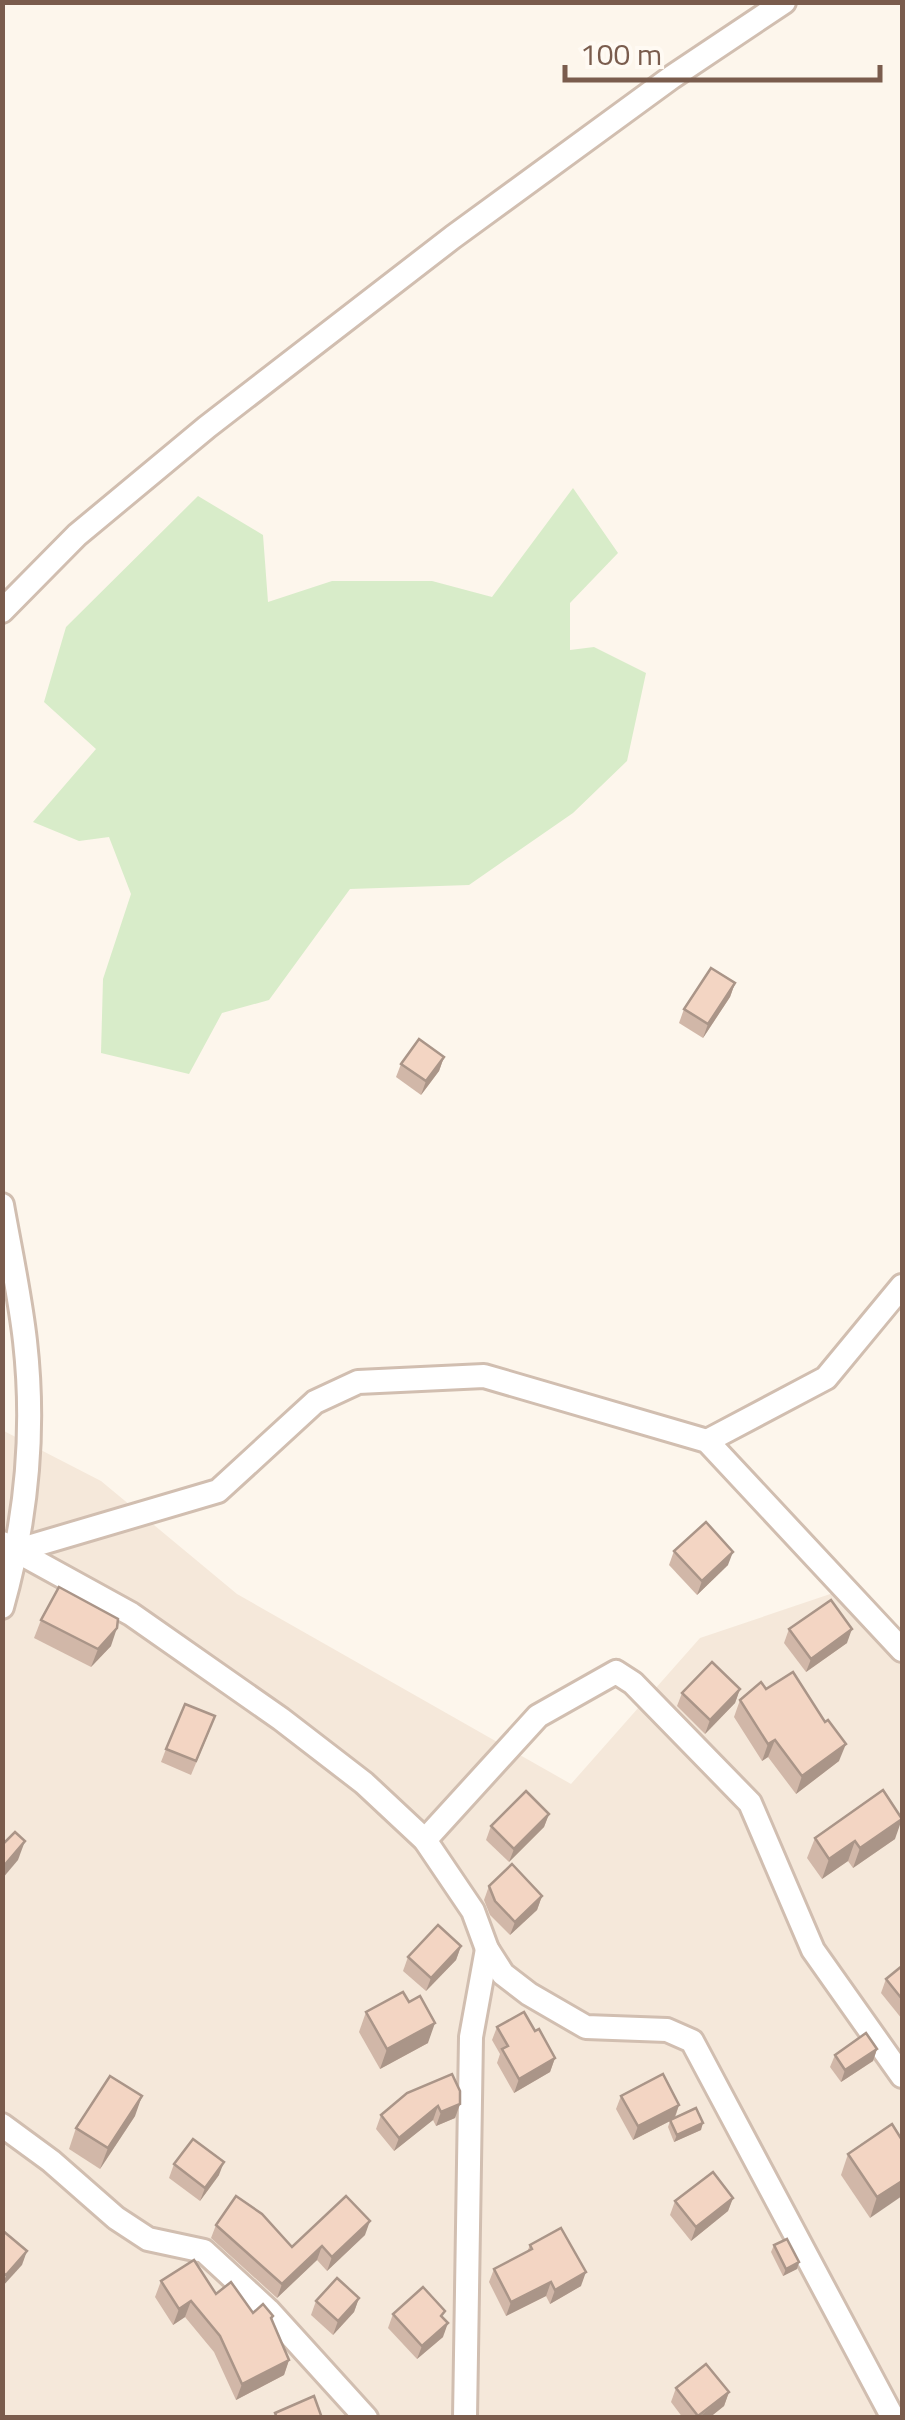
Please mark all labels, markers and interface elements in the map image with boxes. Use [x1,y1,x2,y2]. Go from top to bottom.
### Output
scale bar [565,20,880,82]
text: 100 m [580,31,662,77]

